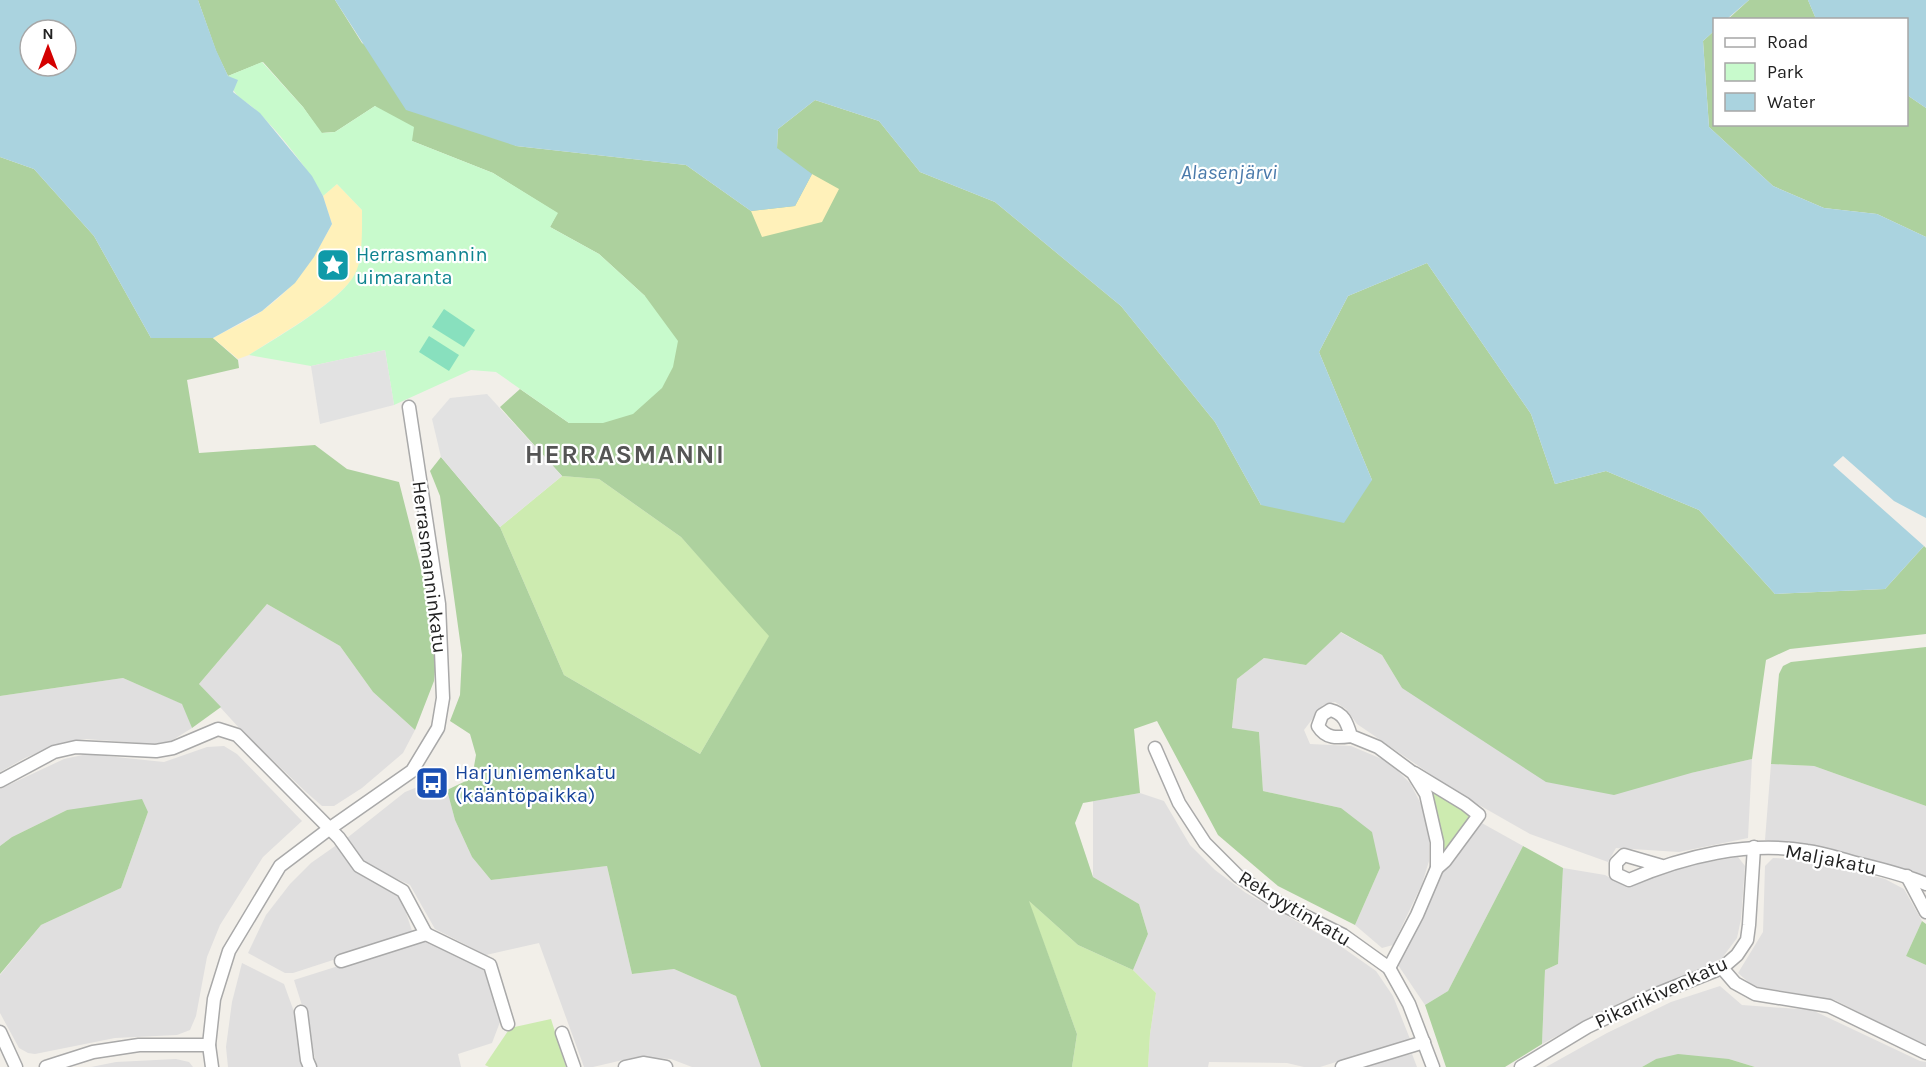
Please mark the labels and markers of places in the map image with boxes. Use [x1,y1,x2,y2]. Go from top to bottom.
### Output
place label: Herrasmannin uimaranta [356,243,488,289]
place icon: Herrasmannin uimaranta [315,247,351,283]
place label: Harjuniemenkatu (kääntöpaikka) [455,761,616,807]
bus stop icon: Harjuniemenkatu (kääntöpaikka) [414,765,450,801]

